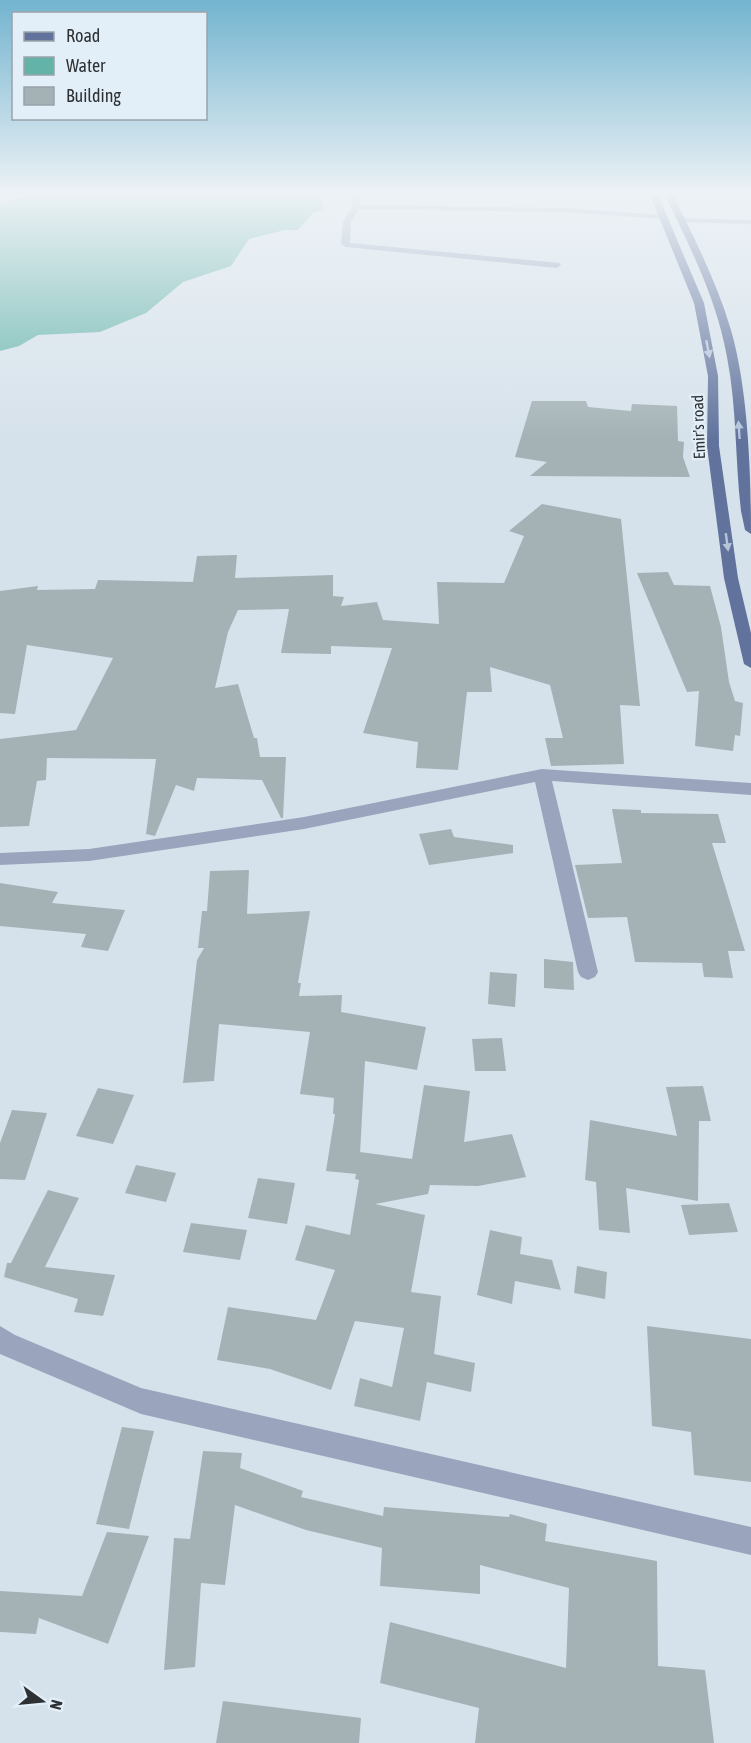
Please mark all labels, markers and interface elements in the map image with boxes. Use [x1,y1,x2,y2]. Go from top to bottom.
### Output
legend [12,12,207,120]
text: Road [66,25,100,46]
text: Water [66,55,106,76]
text: Building [66,85,121,106]
one-way arrow [704,339,713,358]
street label: Emir's road [688,394,708,460]
one-way arrow [734,421,744,440]
one-way arrow [722,533,731,552]
north arrow [12,1671,72,1731]
text: N [47,1698,66,1712]

